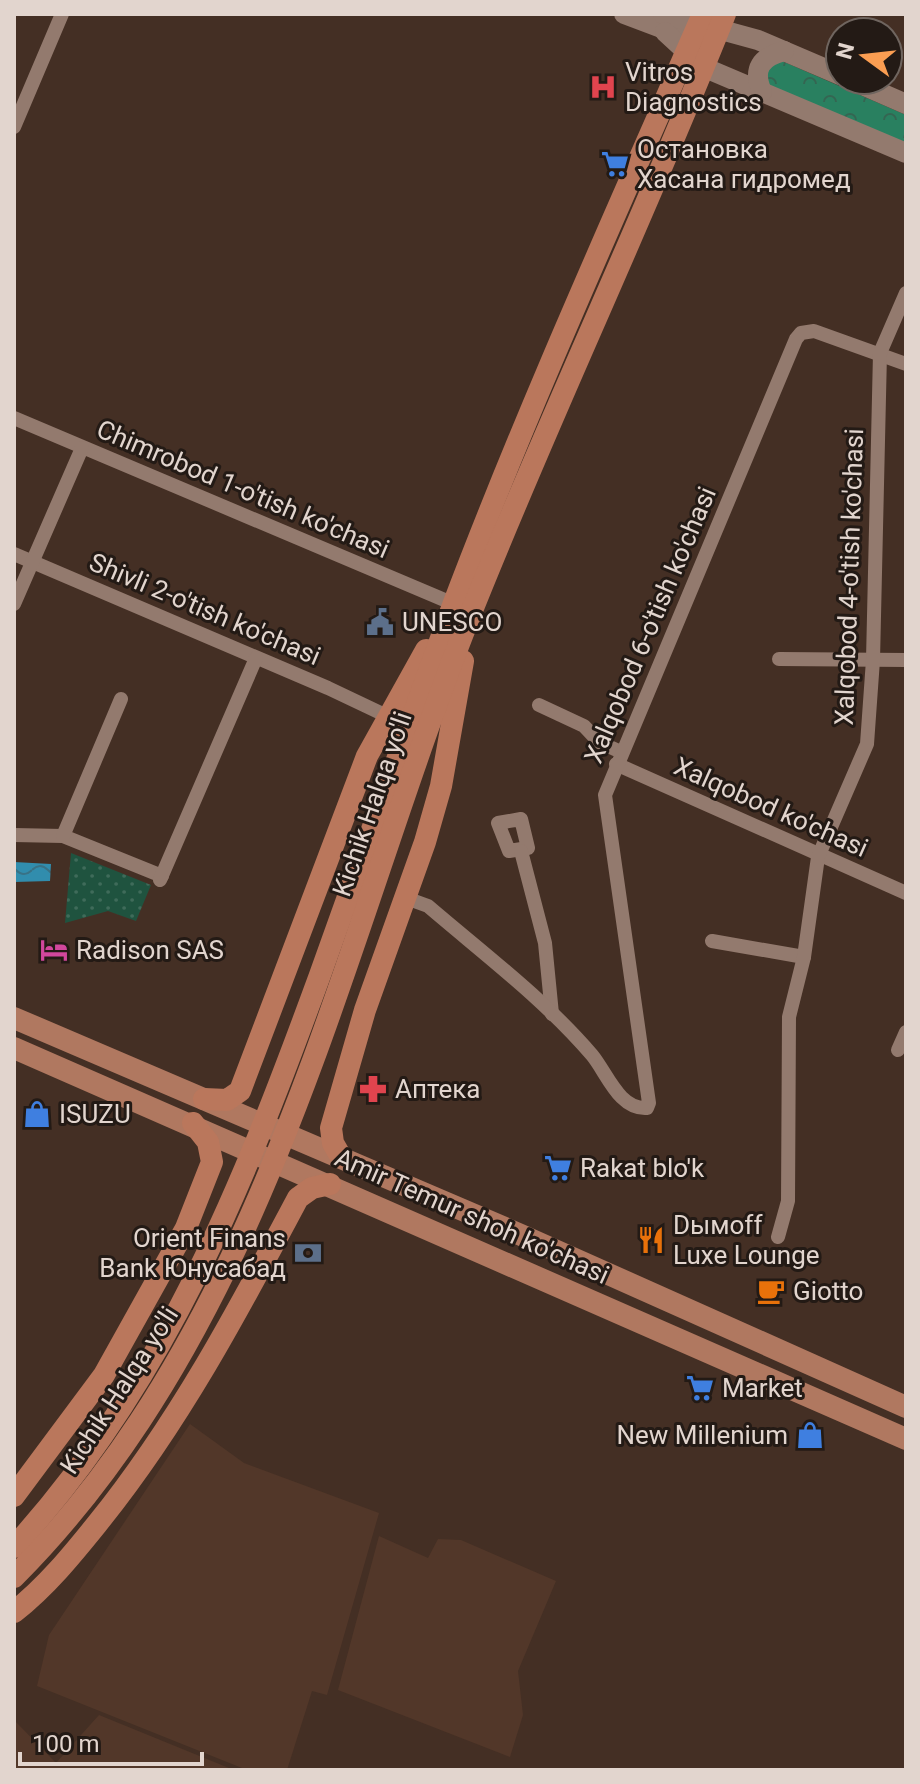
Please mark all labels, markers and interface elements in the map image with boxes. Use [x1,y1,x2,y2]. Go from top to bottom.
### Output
north arrow [824,16,904,96]
text: N [831,40,859,62]
place label: Vitros Diagnostics [625,57,762,117]
hospital icon: Vitros Diagnostics [588,72,618,102]
place label: Остановка Хасана гидромед [637,134,851,194]
supermarket icon: Остановка Хасана гидромед [600,149,630,179]
street label: Chimrobod 1-o'tish ko'chasi [92,414,394,564]
street label: Xalqobod 4-o'tish ko'chasi [829,428,869,726]
street label: Xalqobod 6-o'tish ko'chasi [578,482,722,768]
street label: Shivli 2-o'tish ko'chasi [85,547,325,671]
public building icon: UNESCO [365,607,395,637]
place label: UNESCO [402,607,502,637]
street label: Kichik Halqa yo'li [326,708,418,900]
street label: Xalqobod ko'chasi [670,751,872,863]
hotel icon: Radison SAS [39,935,69,965]
place label: Radison SAS [76,935,224,965]
pharmacy icon: Аптека [358,1074,388,1104]
place label: Аптека [395,1074,480,1104]
shop icon: ISUZU [22,1099,52,1129]
place label: ISUZU [59,1099,131,1129]
street label: Amir Temur shoh ko'chasi [330,1142,614,1290]
supermarket icon: Rakat blo'k [543,1153,573,1183]
place label: Rakat blo'k [580,1153,705,1183]
place label: Dымоff Luxe Lounge [673,1210,820,1270]
place label: Orient Finans Bank Юнусабад [99,1223,286,1283]
restaurant icon: Dымоff Luxe Lounge [636,1225,666,1255]
bank icon: Orient Finans Bank Юнусабад [293,1238,323,1268]
cafe icon: Giotto [756,1276,786,1306]
place label: Giotto [793,1276,863,1306]
street label: Kichik Halqa yo'li [54,1301,184,1479]
supermarket icon: Market [685,1373,715,1403]
place label: Market [722,1373,803,1403]
place label: New Millenium [616,1420,788,1450]
shop icon: New Millenium [795,1420,825,1450]
scale bar [20,1716,202,1766]
text: 100 m [32,1730,99,1758]

